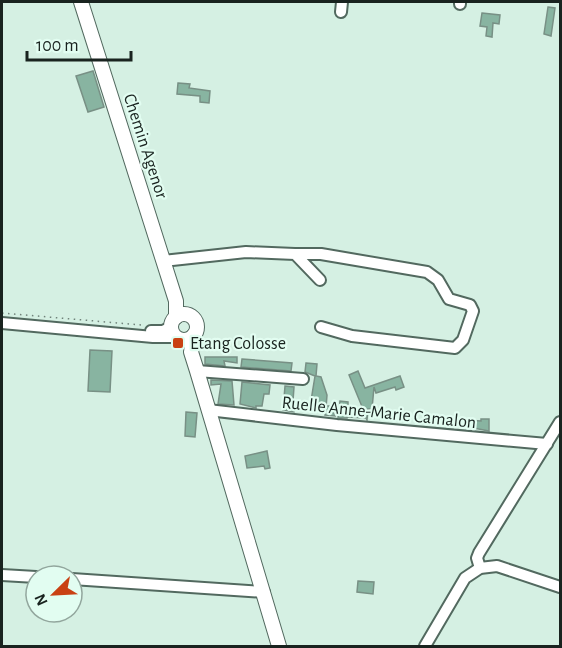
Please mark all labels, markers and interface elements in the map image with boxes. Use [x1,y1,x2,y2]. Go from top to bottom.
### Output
scale bar [27,24,130,62]
text: 100 m [36,37,79,55]
street label: Chemin Agenor [120,92,171,201]
place label: Etang Colosse [190,335,286,353]
marker: Etang Colosse [171,336,185,350]
street label: Ruelle Anne-Marie Camalon [281,394,477,432]
north arrow [24,564,84,624]
text: N [32,591,51,608]

